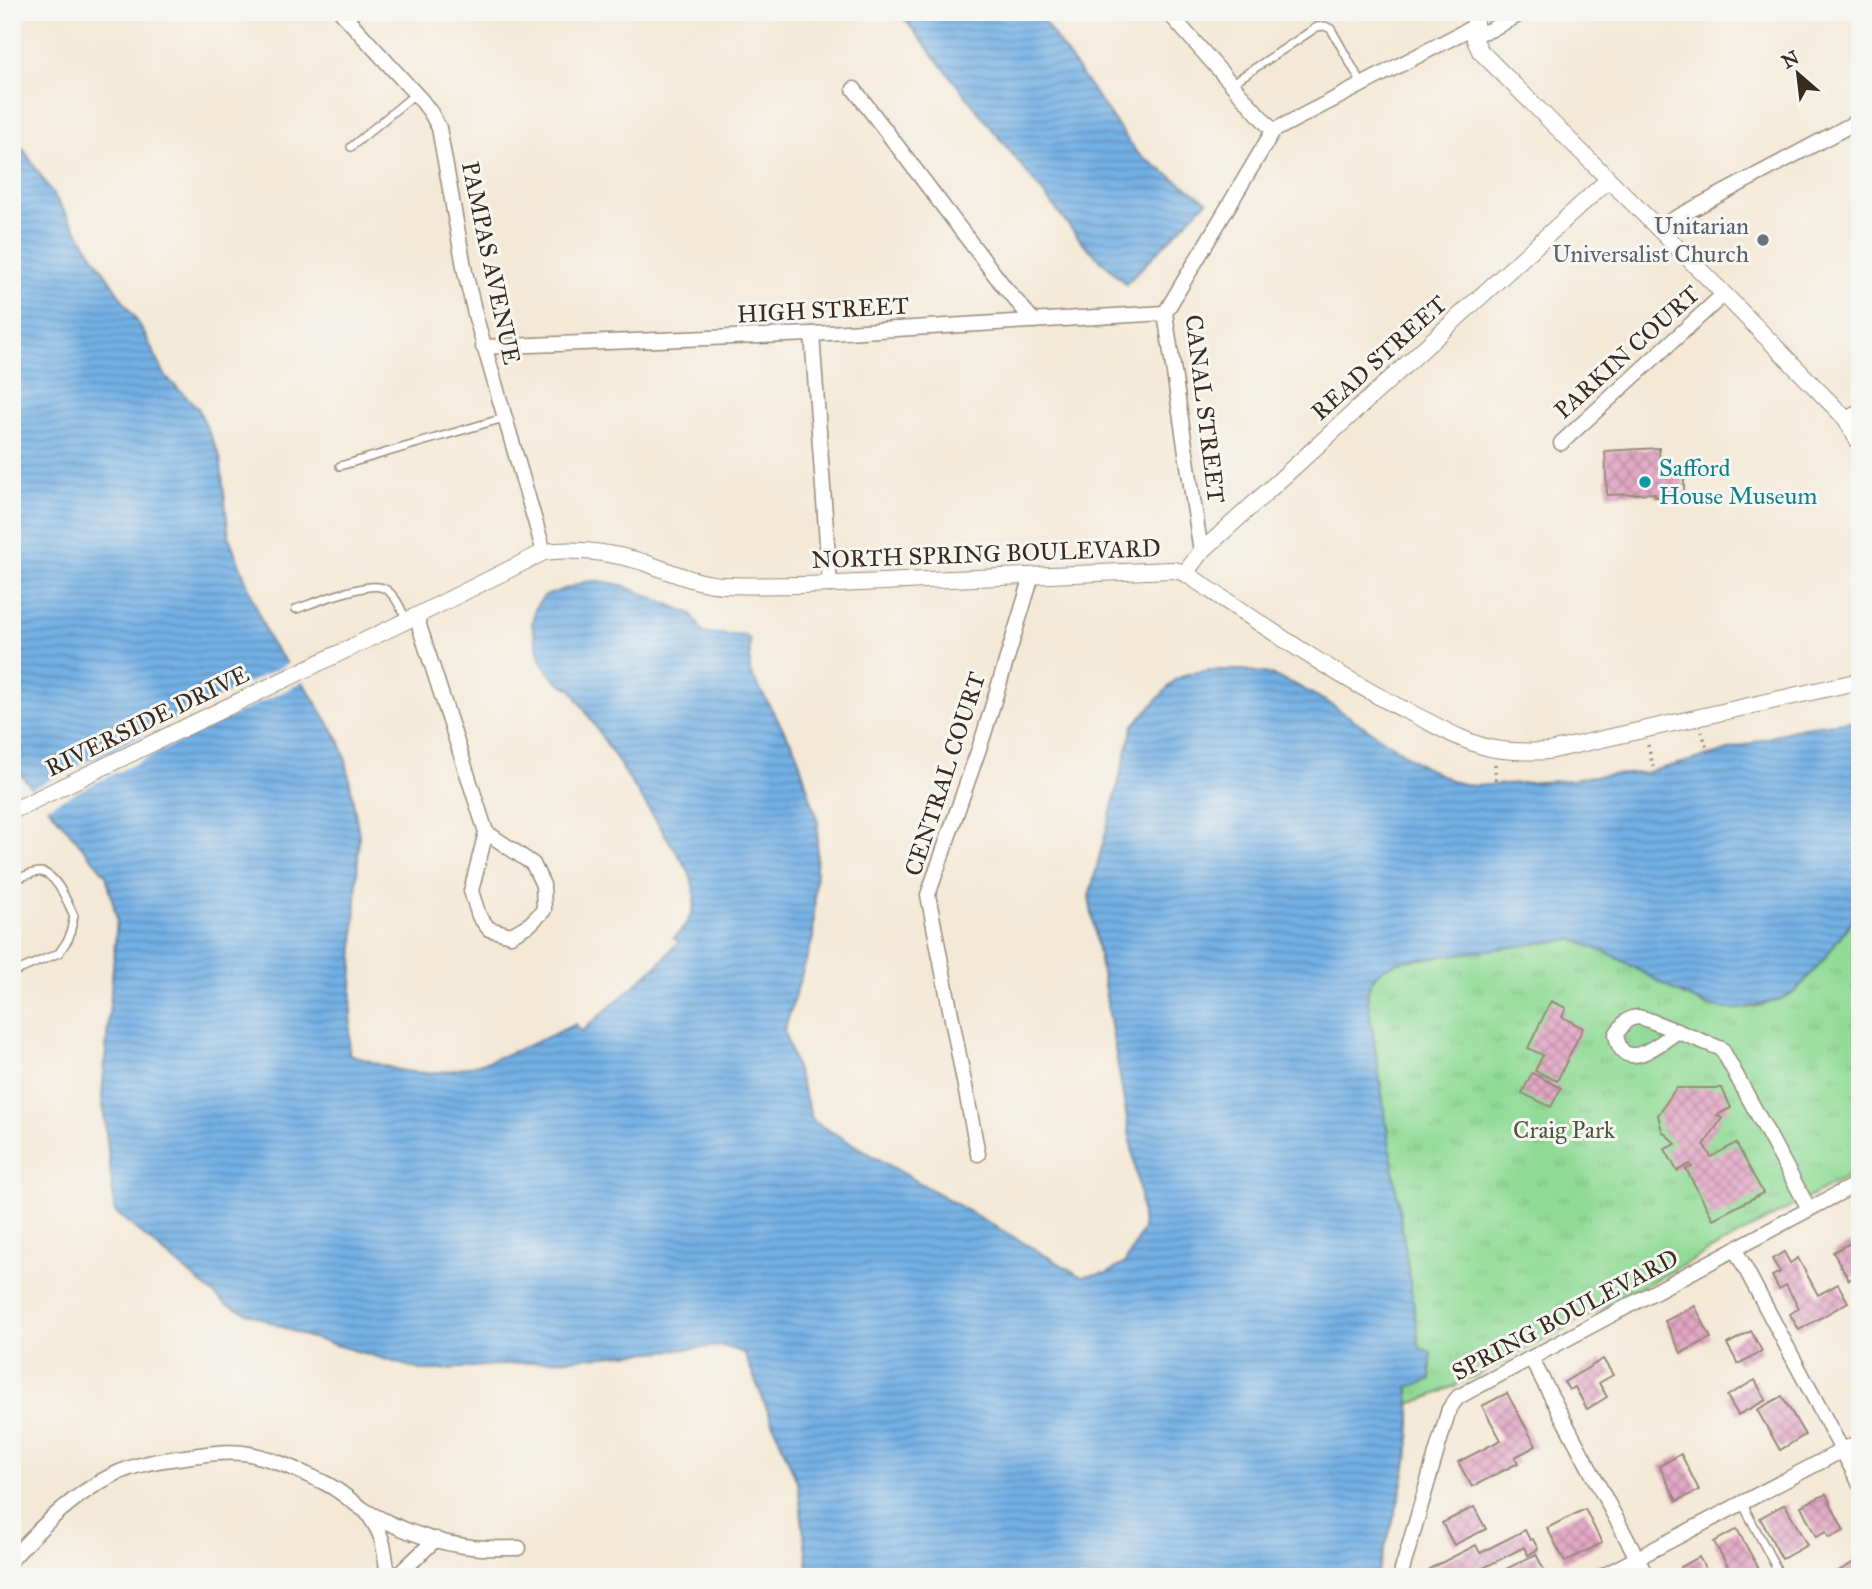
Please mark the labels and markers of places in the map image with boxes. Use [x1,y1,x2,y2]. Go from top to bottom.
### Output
place label: Unitarian Universalist Church [1552,211,1749,269]
marker: Unitarian Universalist Church [1755,232,1771,248]
place label: Safford House Museum [1659,453,1817,511]
marker: Safford House Museum [1637,474,1653,490]

